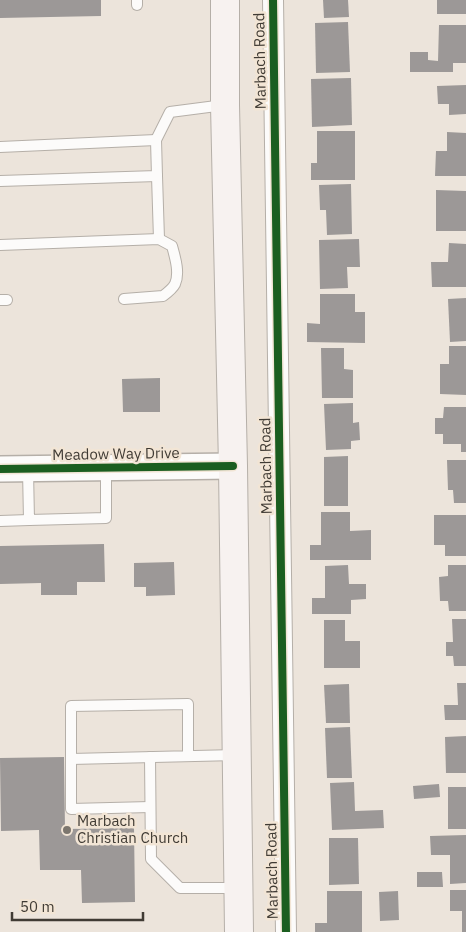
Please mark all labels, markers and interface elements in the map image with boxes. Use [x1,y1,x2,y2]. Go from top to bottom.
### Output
street label: Marbach Road [249,13,270,109]
street label: Marbach Road [255,418,276,514]
street label: Meadow Way Drive [52,443,180,464]
place label: Marbach Christian Church [77,811,188,847]
street label: Marbach Road [261,823,282,919]
marker: Marbach Christian Church [61,824,73,836]
scale bar [12,890,144,922]
text: 50 m [20,897,55,916]

